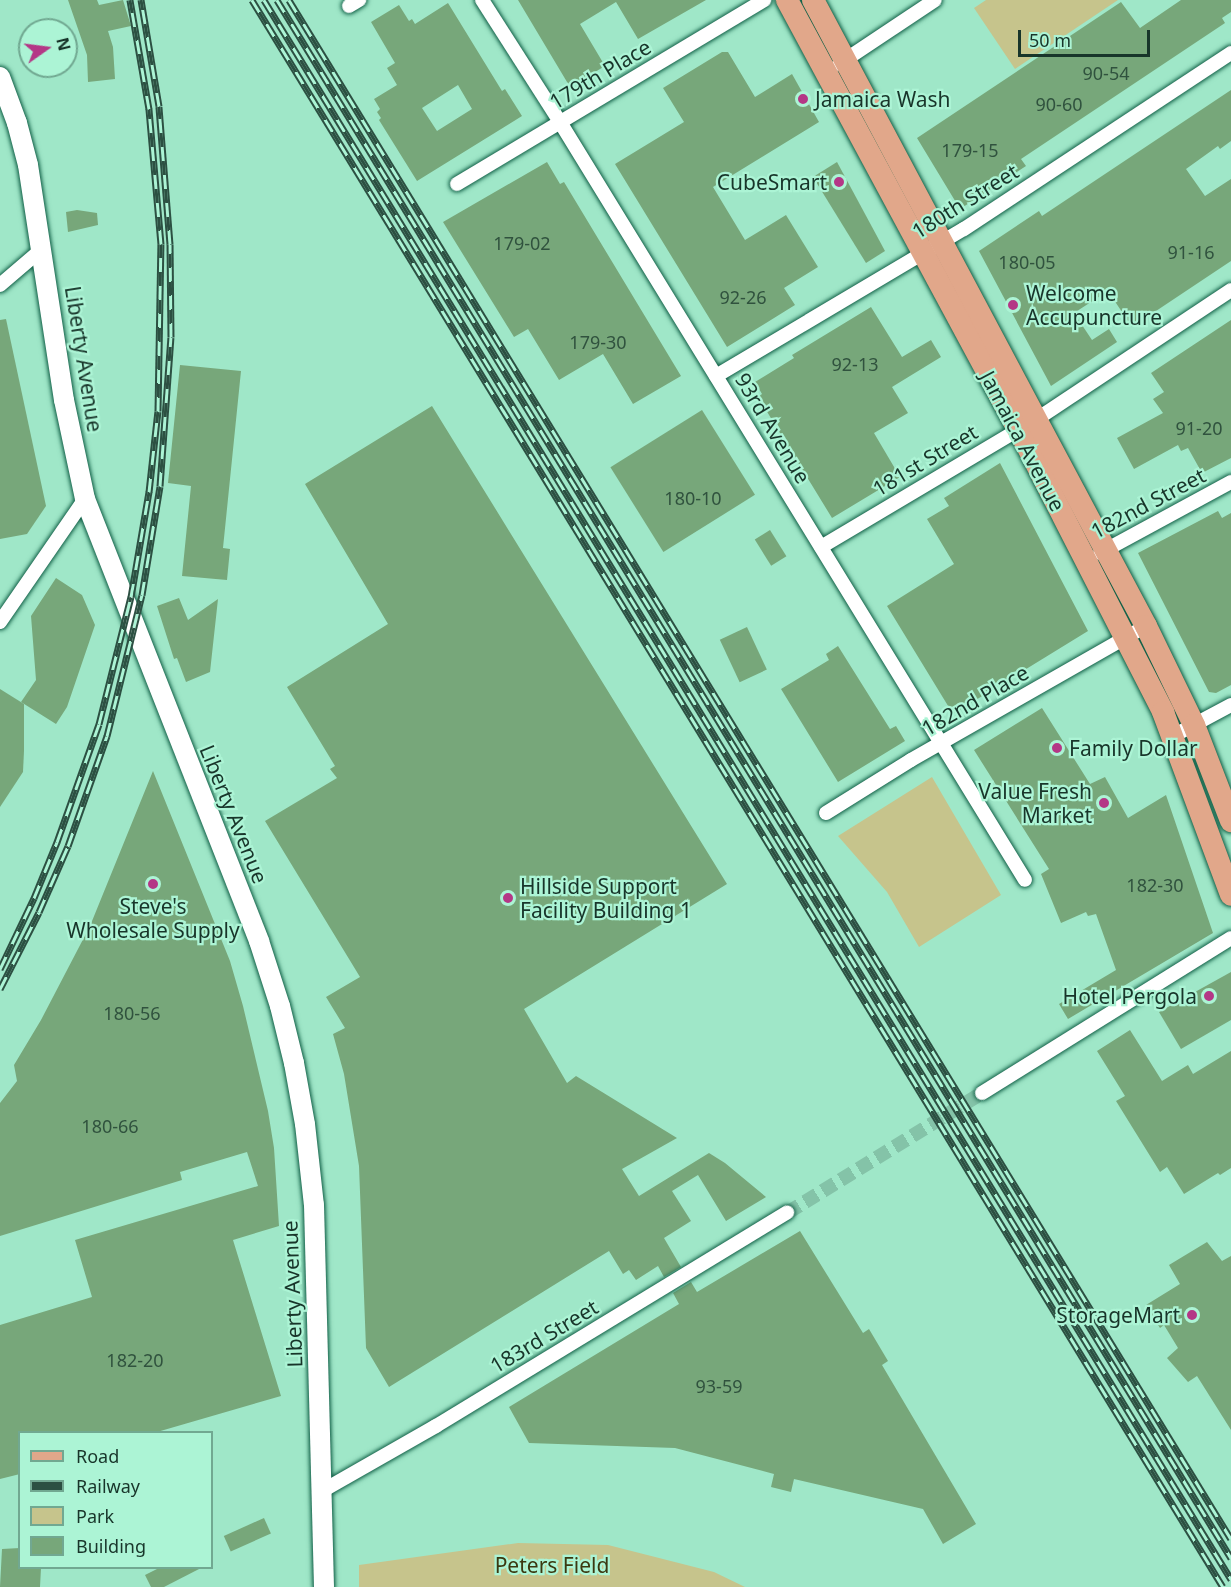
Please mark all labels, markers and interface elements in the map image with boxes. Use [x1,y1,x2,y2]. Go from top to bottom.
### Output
north arrow [18,18,78,78]
scale bar [1021,18,1153,56]
text: 50 m [1029,28,1071,52]
street label: 179th Place [545,34,655,114]
text: N [51,35,76,53]
house number: 90-54 [1083,62,1129,84]
place label: Jamaica Wash [815,86,951,112]
marker: Jamaica Wash [796,92,810,106]
house number: 90-60 [1036,93,1082,115]
house number: 179-15 [941,139,999,161]
street label: 180th Street [907,158,1023,244]
place label: CubeSmart [717,169,827,195]
marker: CubeSmart [832,175,846,189]
house number: 179-02 [493,232,551,254]
house number: 91-16 [1168,241,1214,263]
house number: 180-05 [998,251,1056,273]
place label: Welcome Accupuncture [1026,280,1162,330]
street label: Liberty Avenue [60,284,108,434]
house number: 92-26 [720,286,766,308]
marker: Welcome Accupuncture [1004,296,1022,314]
house number: 179-30 [569,331,627,353]
house number: 92-13 [832,353,878,375]
street label: Jamaica Avenue [975,366,1071,516]
street label: 93rd Avenue [730,368,816,488]
house number: 91-20 [1176,417,1222,439]
street label: 181st Street [868,419,982,501]
street label: 182nd Street [1086,462,1210,544]
house number: 180-10 [664,487,722,509]
street label: 182nd Place [917,659,1033,741]
place label: Family Dollar [1069,735,1198,761]
street label: Liberty Avenue [195,741,273,887]
marker: Family Dollar [1050,741,1064,755]
place label: Value Fresh Market [978,778,1092,828]
marker: Value Fresh Market [1097,796,1111,810]
place label: Hillside Support Facility Building 1 [520,873,692,923]
house number: 182-30 [1126,874,1184,896]
marker: Steve's Wholesale Supply [146,877,160,891]
marker: Hillside Support Facility Building 1 [501,891,515,905]
place label: Steve's Wholesale Supply [66,893,240,943]
place label: Hotel Pergola [1063,983,1197,1009]
marker: Hotel Pergola [1202,989,1216,1003]
house number: 180-56 [103,1002,161,1024]
house number: 180-66 [81,1115,139,1137]
street label: Liberty Avenue [277,1220,307,1368]
street label: 183rd Street [486,1294,602,1378]
place label: StorageMart [1056,1302,1180,1328]
marker: StorageMart [1185,1308,1199,1322]
house number: 182-20 [106,1349,164,1371]
house number: 93-59 [696,1375,742,1397]
legend [18,1431,213,1569]
text: Road [76,1444,119,1468]
text: Railway [76,1474,140,1498]
text: Park [76,1504,114,1528]
text: Building [76,1534,146,1558]
park label: Peters Field [495,1552,609,1578]

